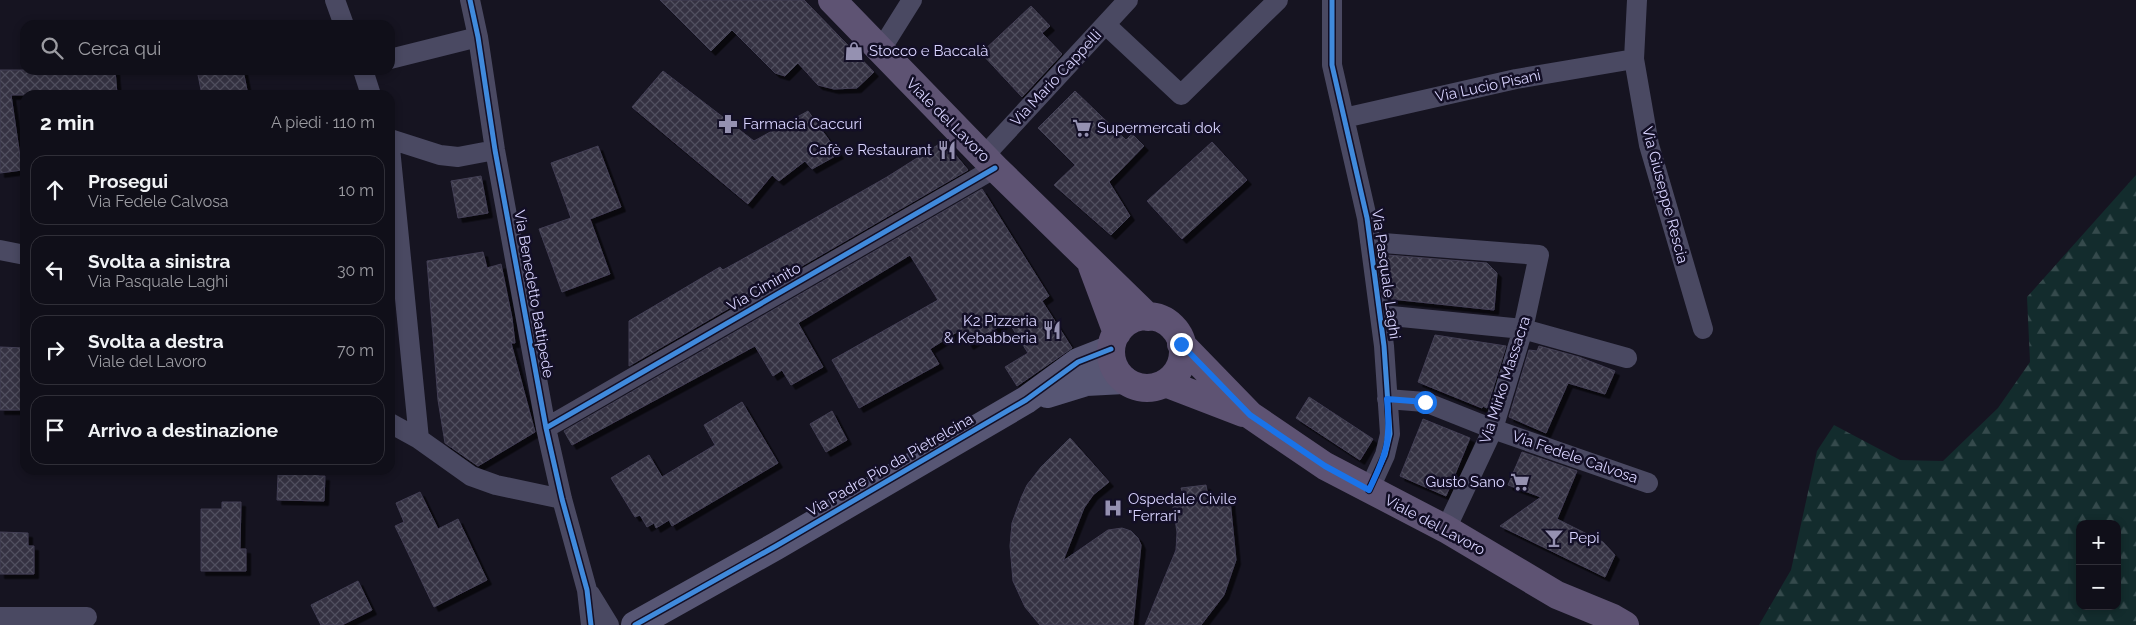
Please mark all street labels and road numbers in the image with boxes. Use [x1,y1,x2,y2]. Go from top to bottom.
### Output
street label: Via Mario Cappelli [1007,26,1105,130]
street label: Via Lucio Pisani [1434,66,1542,106]
street label: Viale del Lavoro [902,74,994,166]
street label: Via Giuseppe Rescia [1638,125,1692,265]
street label: Via Pasquale Laghi [1368,208,1404,340]
street label: Via Benedetto Battipede [510,209,558,380]
street label: Via Ciminito [724,259,804,315]
street label: Via Mirko Massacra [1476,314,1534,446]
street label: Via Padre Pio da Pietrelcina [804,410,976,520]
street label: Via Fedele Calvosa [1510,427,1640,487]
street label: Viale del Lavoro [1382,491,1488,559]

